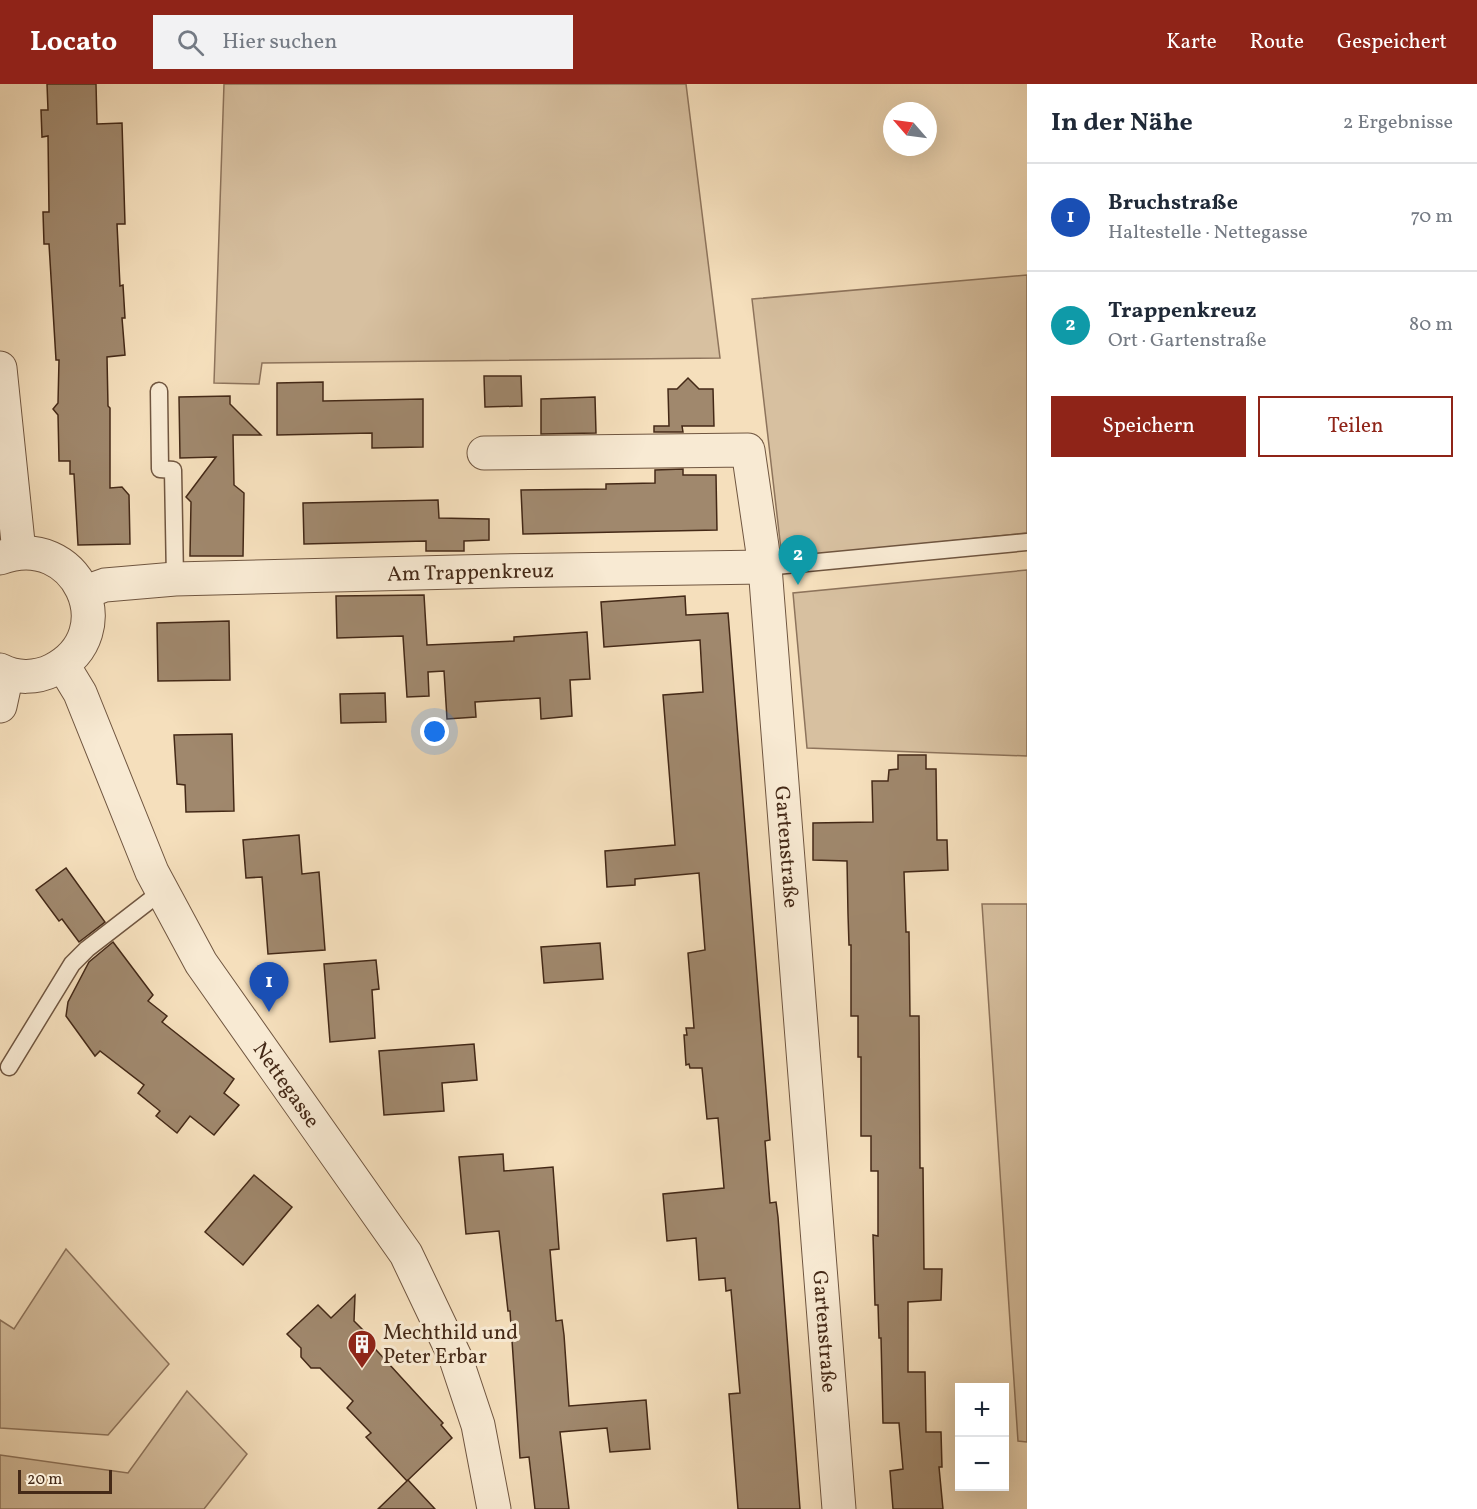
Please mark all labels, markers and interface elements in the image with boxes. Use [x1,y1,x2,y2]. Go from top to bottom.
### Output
search box [153,15,573,69]
text: Locato [30,23,117,62]
icon: search [174,26,207,59]
text: Hier suchen [222,27,337,58]
text: Karte [1166,28,1217,57]
text: Route [1250,28,1304,57]
text: Gespeichert [1337,28,1447,57]
north arrow [883,102,937,156]
text: In der Nähe [1051,105,1193,141]
text: 2 Ergebnisse [1343,109,1453,137]
text: Bruchstraße [1108,188,1238,219]
text: 1 [1066,203,1075,231]
text: 70 m [1410,203,1453,231]
text: Haltestelle · Nettegasse [1108,219,1308,247]
text: Trappenkreuz [1108,296,1256,327]
text: 2 [1065,311,1076,339]
text: 80 m [1409,311,1453,339]
text: Ort · Gartenstraße [1108,327,1267,355]
button: Speichern [1051,396,1246,457]
button: Teilen [1258,396,1453,457]
pin: 2 [778,536,818,585]
street label: Am Trappenkreuz [387,557,554,590]
your location [420,717,449,746]
street label: Gartenstraße [766,785,805,909]
pin: 1 [250,962,288,1012]
street label: Nettegasse [245,1037,326,1134]
street label: Gartenstraße [804,1269,843,1394]
place label: Mechthild und Peter Erbar [383,1319,518,1372]
building icon: Mechthild und Peter Erbar [346,1328,378,1370]
map controls [955,1383,1009,1491]
button: + [955,1383,1009,1437]
button: − [955,1437,1009,1491]
scale bar [18,1467,112,1494]
text: 20 m [27,1469,62,1491]

